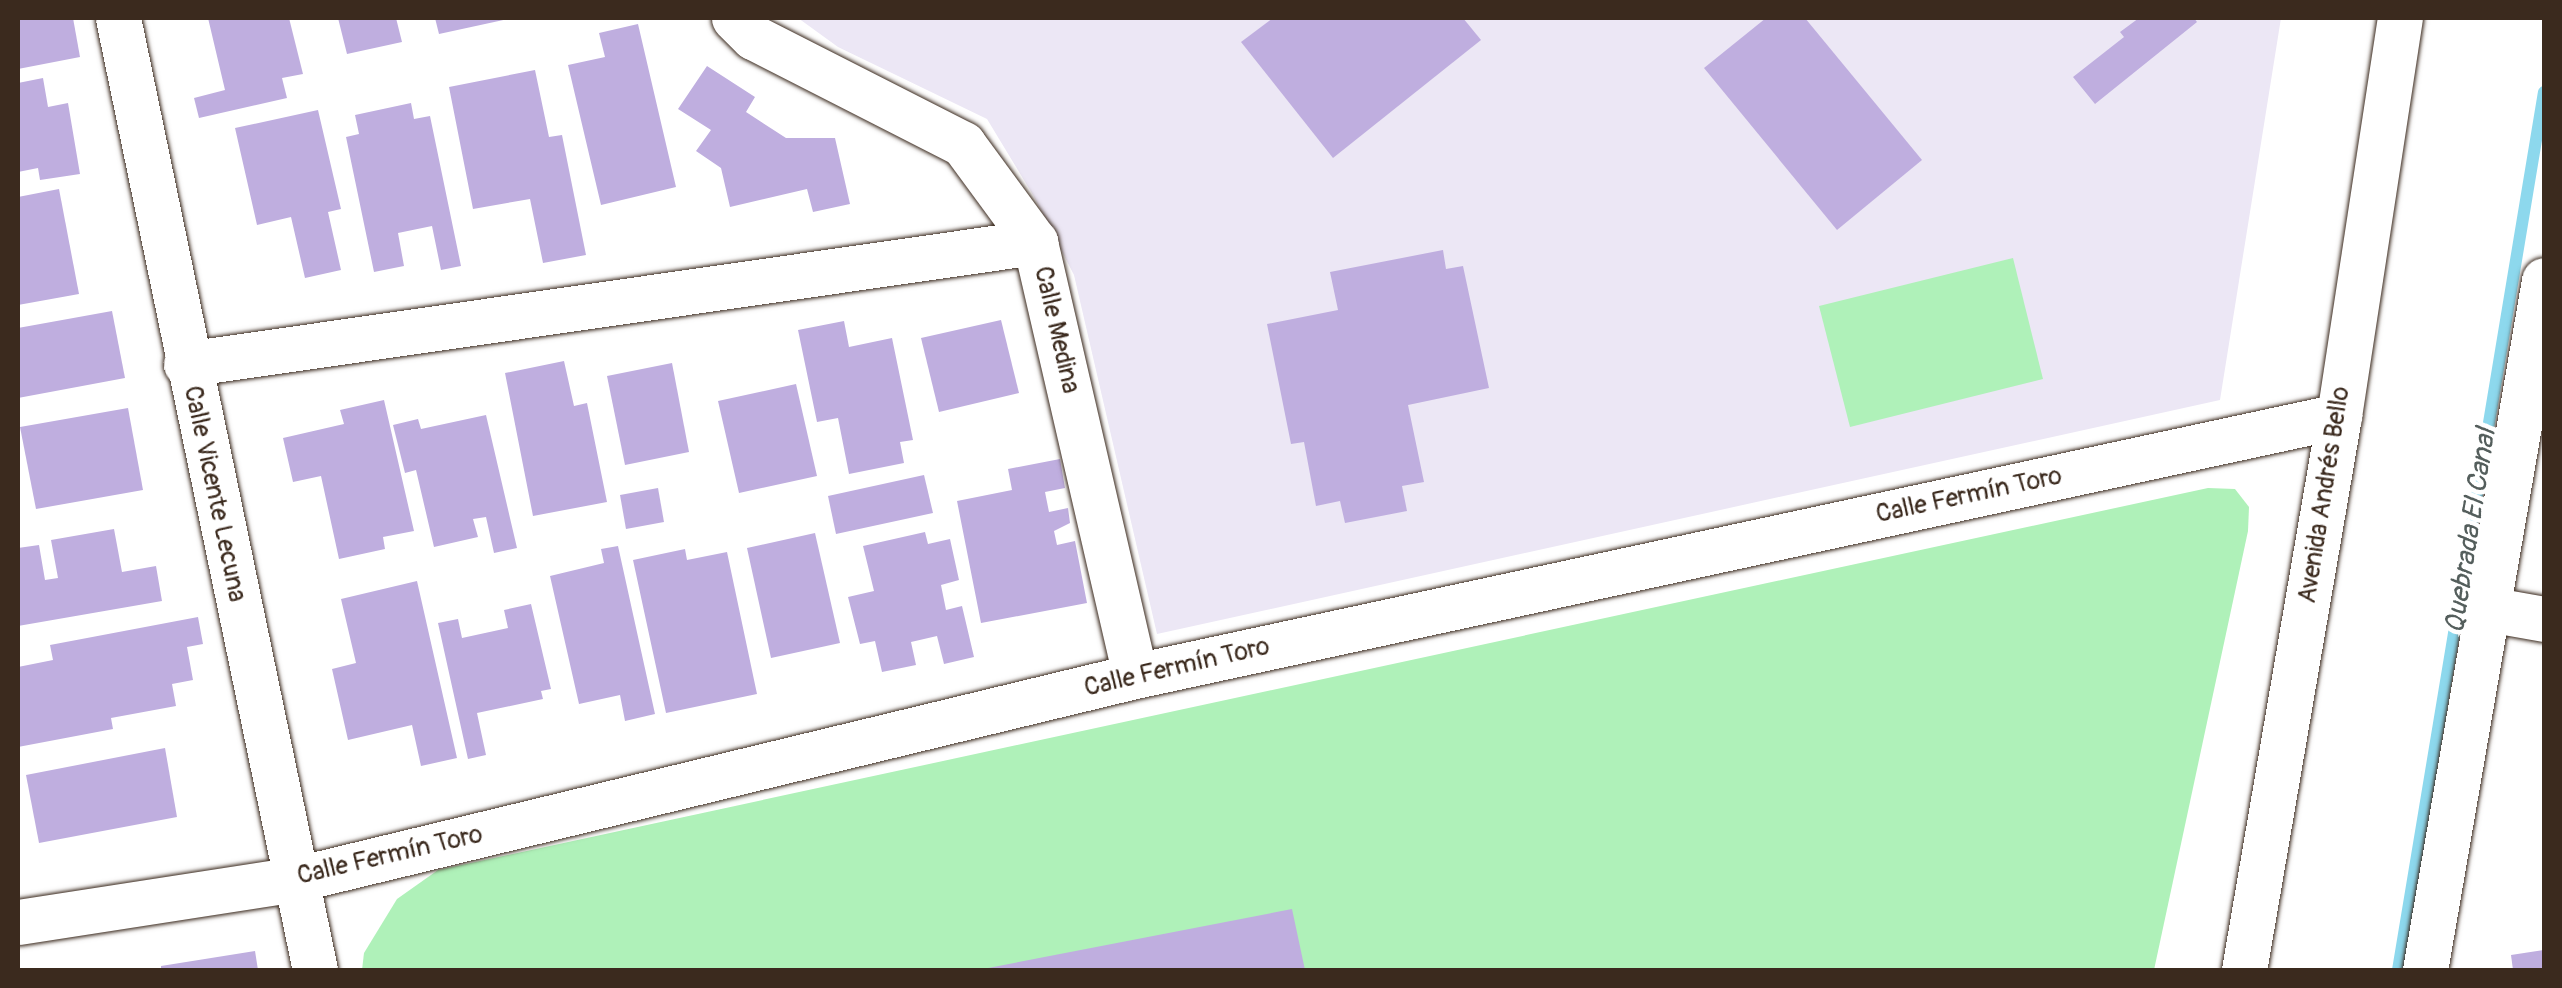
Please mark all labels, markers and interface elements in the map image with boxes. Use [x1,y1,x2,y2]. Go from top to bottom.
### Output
street label: Calle Medina [1027,264,1085,396]
street label: Calle Vicente Lecuna [176,383,252,605]
street label: Avenida Andrés Bello [2293,385,2357,605]
water label: Quebrada El Canal [2438,426,2504,636]
street label: Calle Fermín Toro [1873,462,2065,530]
street label: Calle Fermín Toro [1082,632,1272,704]
street label: Calle Fermín Toro [295,820,485,892]

